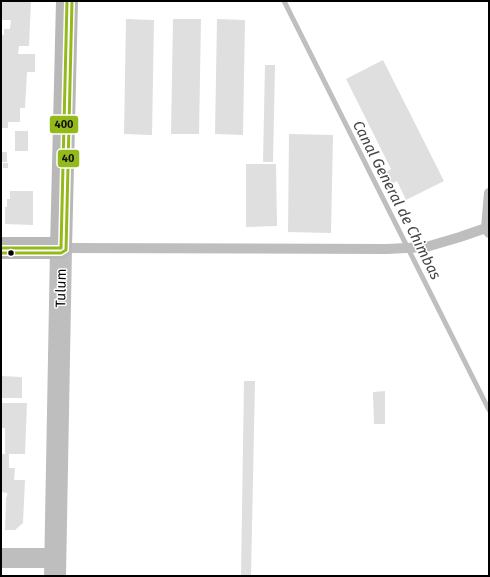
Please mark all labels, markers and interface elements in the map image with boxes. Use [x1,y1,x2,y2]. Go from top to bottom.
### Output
line badge: 400 [49,115,79,134]
text: 400 [54,118,74,131]
water label: Canal General de Chimbas [349,118,445,283]
line badge: 40 [57,149,80,168]
text: 40 [62,152,75,165]
unlabelled marker [6,248,16,258]
street label: Tulum [52,268,70,308]

